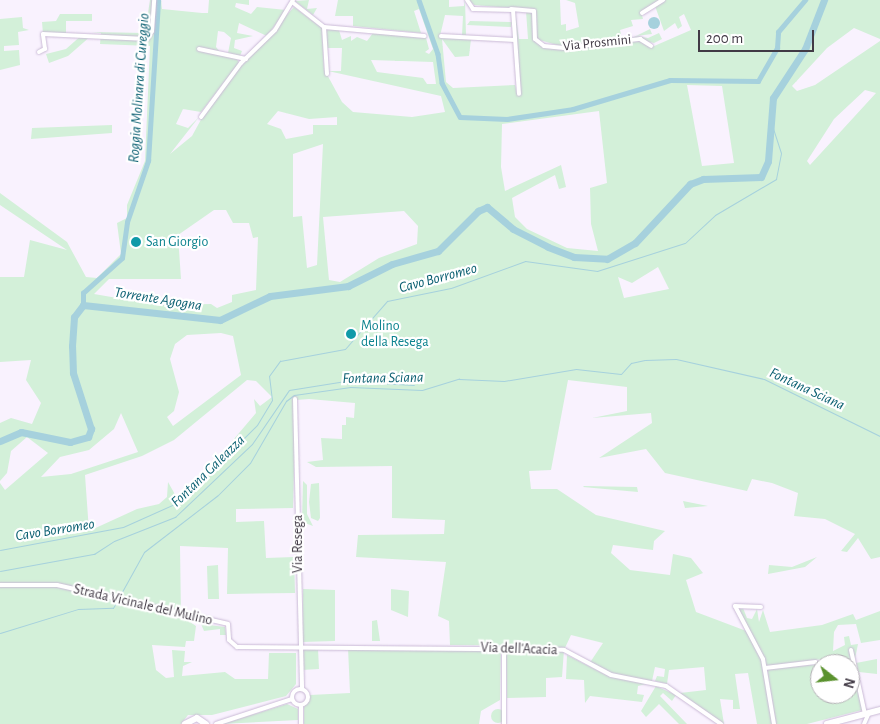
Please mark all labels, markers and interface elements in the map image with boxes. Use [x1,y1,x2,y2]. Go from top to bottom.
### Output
water label: Roggia Molinara di Cureggio [125,13,153,163]
scale bar [700,20,816,52]
street label: Via Prosmini [562,31,632,55]
text: 200 m [706,31,743,46]
place label: San Giorgio [146,234,208,250]
marker: San Giorgio [130,236,142,248]
water label: Cavo Borromeo [397,259,479,297]
water label: Torrente Agogna [113,283,203,315]
place label: Molino della Resega [361,318,429,351]
marker: Molino della Resega [345,328,357,340]
water label: Fontana Sciana [767,364,847,414]
water label: Fontana Sciana [342,368,424,388]
water label: Fontana Galeazza [167,431,249,511]
water label: Cavo Borromeo [14,515,96,545]
street label: Via Resega [290,515,306,573]
street label: Strada Vicinale del Mulino [72,581,214,629]
street label: Via dell'Acacia [480,639,558,659]
north arrow [810,654,860,704]
text: N [840,676,857,689]

